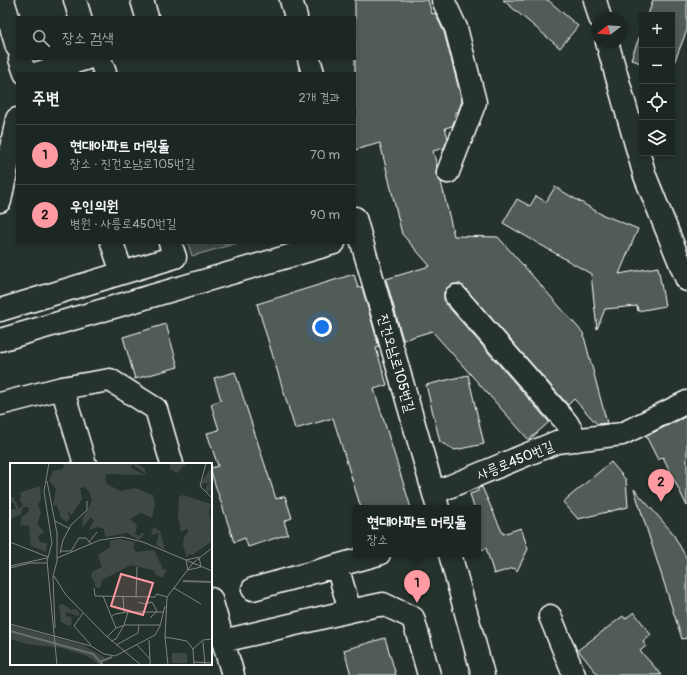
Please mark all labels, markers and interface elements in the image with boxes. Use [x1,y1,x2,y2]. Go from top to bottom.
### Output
north arrow [591,12,627,48]
map controls [639,12,675,156]
button: + [639,12,675,48]
search box [16,16,356,60]
icon: search [30,27,52,49]
text: 장소 검색 [62,29,114,48]
button: − [639,48,675,84]
button: locate [639,84,675,120]
text: 주변 [32,88,59,109]
text: 2개 결과 [299,90,340,106]
button: layers [639,120,675,156]
text: 현대아파트 머릿돌 [70,137,170,156]
text: 1 [42,147,48,163]
text: 70 m [310,147,340,163]
text: 장소 · 진건오남로105번길 [70,156,195,172]
text: 우인의원 [70,197,118,216]
text: 2 [41,207,49,223]
text: 90 m [310,207,340,223]
text: 병원 · 사릉로450번길 [70,216,177,232]
street label: 진건오남로105번길 [374,312,419,415]
your location [312,317,332,337]
street label: 사릉로450번길 [474,437,557,484]
inset map [10,463,212,665]
pin: 2 [648,469,674,502]
popup [353,505,481,557]
text: 현대아파트 머릿돌 [367,513,467,532]
text: 장소 [367,532,388,548]
pin: 1 [404,570,430,603]

